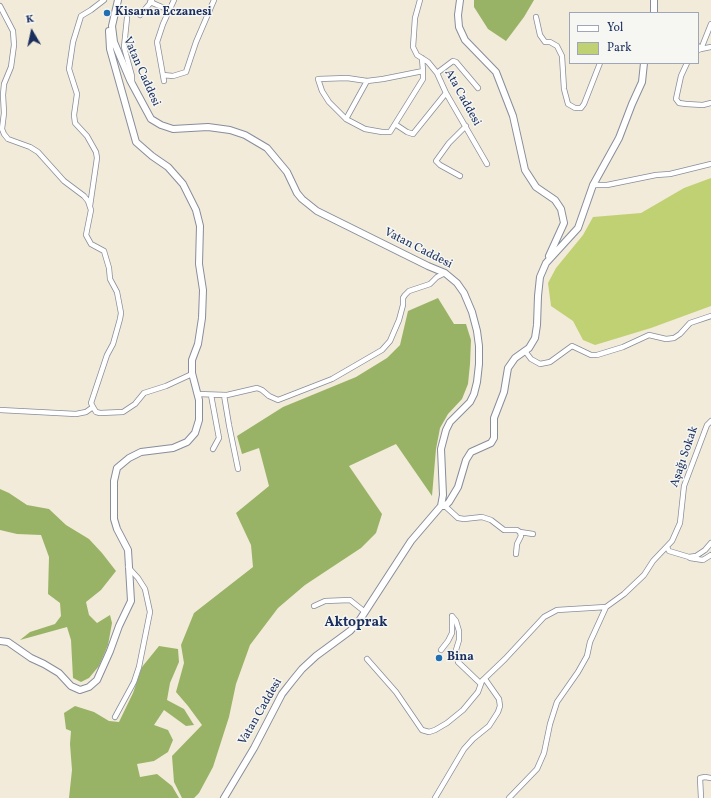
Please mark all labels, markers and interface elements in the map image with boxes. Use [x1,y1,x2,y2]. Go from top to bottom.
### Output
place label: Kisarna Eczanesi [115,6,212,20]
marker: Kisarna Eczanesi [102,8,112,18]
north arrow [12,12,52,52]
text: K [25,12,35,28]
legend [569,12,699,64]
text: Yol [607,20,623,36]
street label: Vatan Caddesi [119,35,163,109]
text: Park [607,40,632,56]
street label: Ata Caddesi [441,67,483,129]
street label: Vatan Caddesi [382,226,454,272]
street label: Aşağı Sokak [668,425,702,489]
district label: Aktoprak [324,615,388,631]
place label: Bina [447,651,474,665]
marker: Bina [434,653,444,663]
street label: Vatan Caddesi [236,676,286,748]

